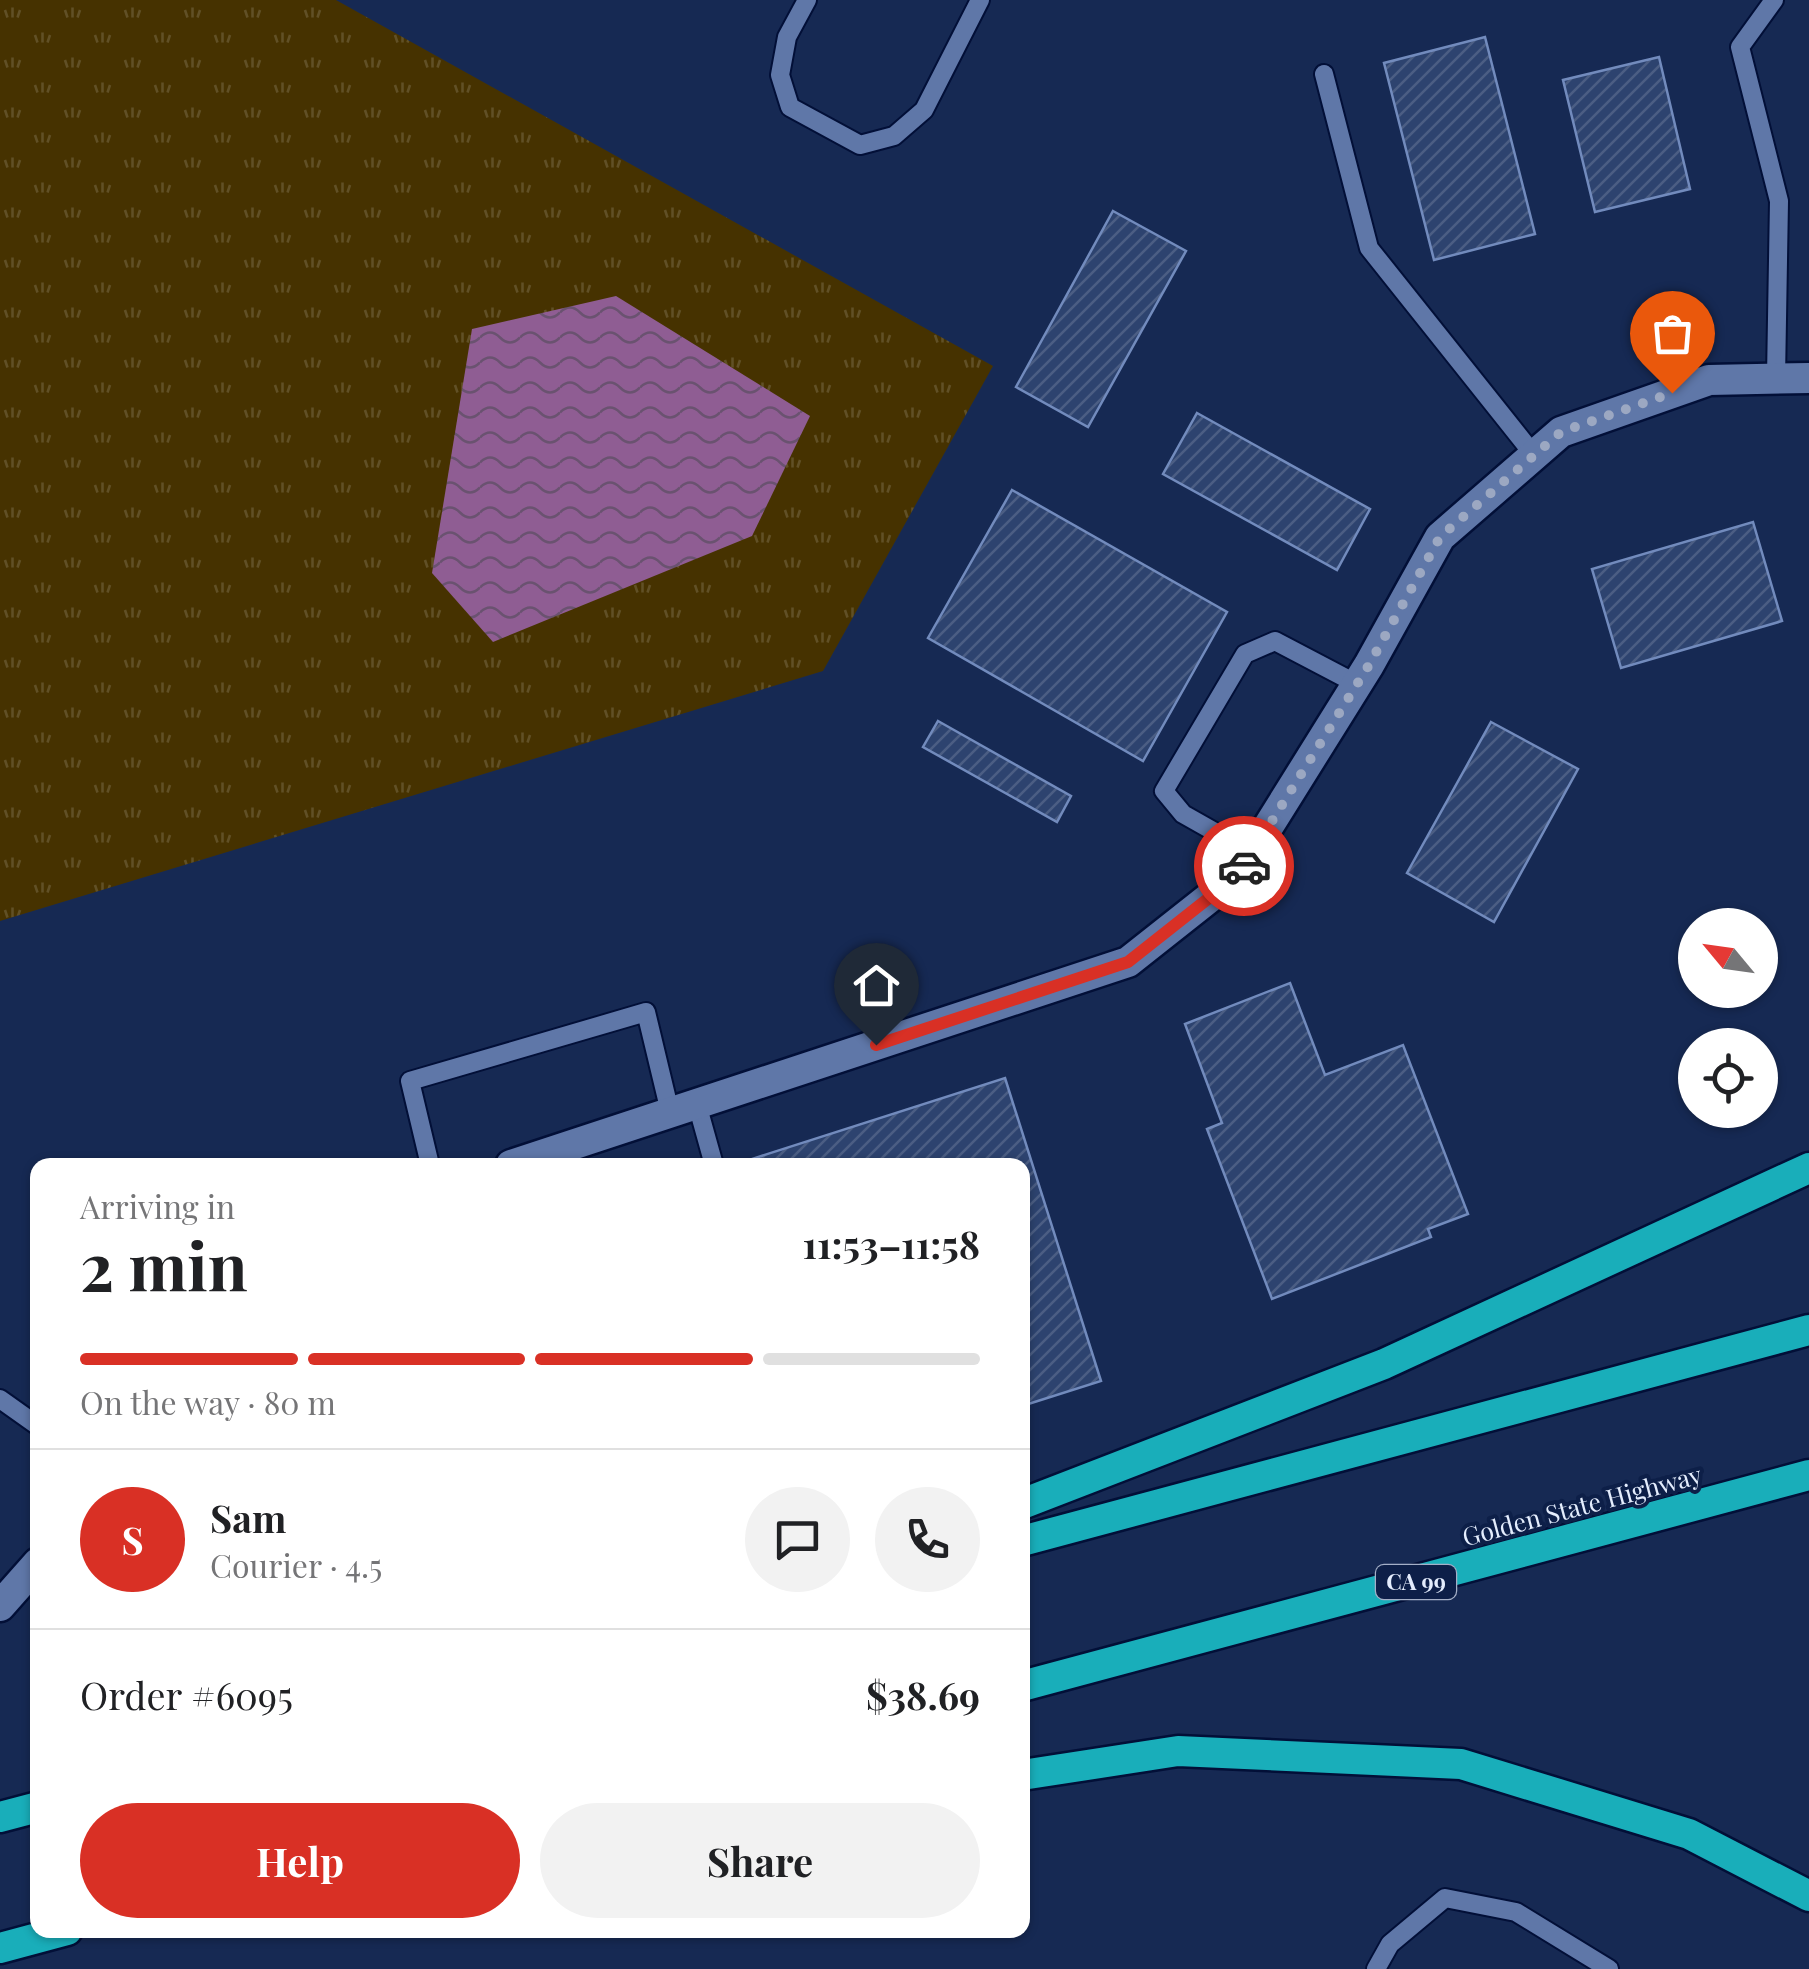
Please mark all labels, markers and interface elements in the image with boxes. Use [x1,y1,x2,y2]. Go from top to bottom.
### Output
pin [1630,291,1715,394]
icon: bag [1645,306,1700,361]
courier [1194,816,1294,916]
icon: car [1217,839,1272,894]
north arrow [1678,908,1778,1008]
map controls [1678,908,1778,1128]
pin [834,943,919,1046]
icon: home [849,958,904,1013]
button: locate [1678,1028,1778,1128]
text: Arriving in [80,1184,235,1227]
text: 11:53–11:58 [802,1218,980,1269]
text: 2 min [80,1221,248,1307]
text: On the way · 80 m [80,1380,336,1423]
street label: Golden State Highway [1458,1457,1705,1552]
button: chat [745,1487,850,1592]
button: phone [875,1487,980,1592]
text: Sam [210,1492,286,1543]
text: S [121,1514,144,1565]
text: Courier · 4.5 [210,1543,382,1586]
road number: CA 99 [1376,1565,1456,1599]
text: Order #6095 [80,1669,293,1720]
text: $38.69 [866,1669,980,1720]
button: Help [80,1803,520,1918]
button: Share [540,1803,980,1918]

